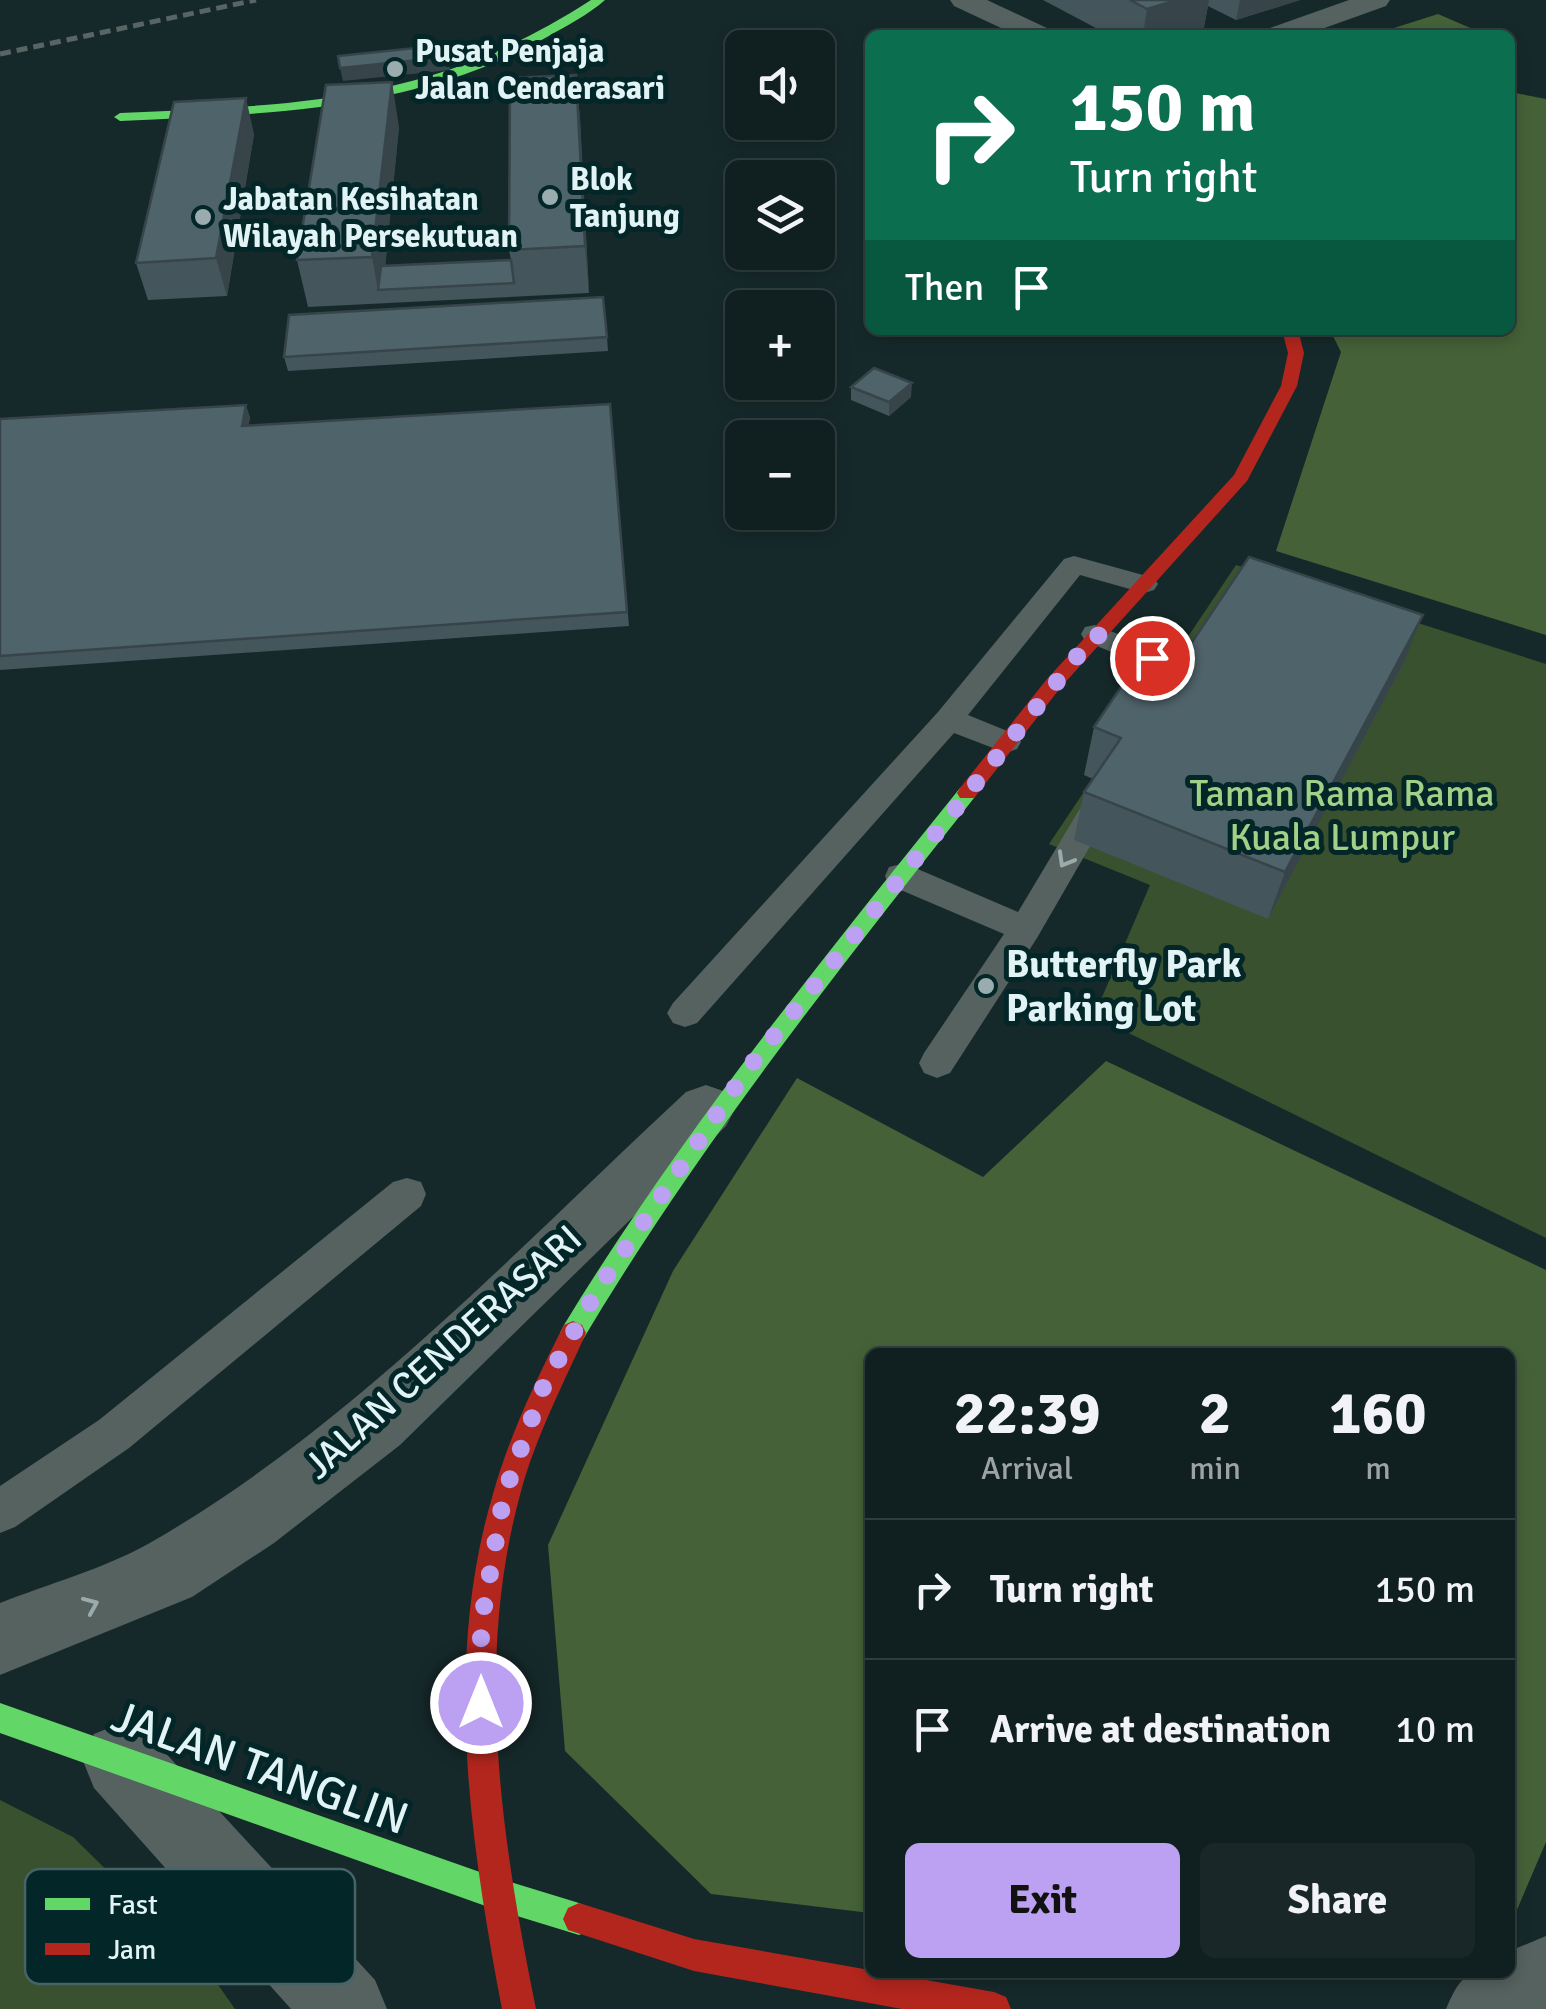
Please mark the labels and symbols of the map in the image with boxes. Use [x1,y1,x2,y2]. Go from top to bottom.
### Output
place label: Pusat Penjaja Jalan Cenderasari [415,32,665,108]
marker: Pusat Penjaja Jalan Cenderasari [384,58,406,80]
place label: Blok Tanjung [570,160,680,236]
place label: Jabatan Kesihatan Wilayah Persekutuan [223,180,518,256]
marker: Blok Tanjung [539,186,561,208]
marker: Jabatan Kesihatan Wilayah Persekutuan [192,206,214,228]
pin [1110,616,1195,701]
park label: Taman Rama Rama Kuala Lumpur [1190,770,1494,861]
one-way arrow [1058,849,1077,867]
place label: Butterfly Park Parking Lot [1006,941,1241,1032]
marker: Butterfly Park Parking Lot [975,975,997,997]
street label: JALAN CENDERASARI [295,1215,591,1489]
one-way arrow [81,1597,99,1617]
position arrow [429,1651,533,1755]
street label: JALAN TANGLIN [104,1689,416,1847]
legend [25,1869,355,1984]
text: Fast [108,1888,158,1922]
text: Jam [108,1933,156,1967]

